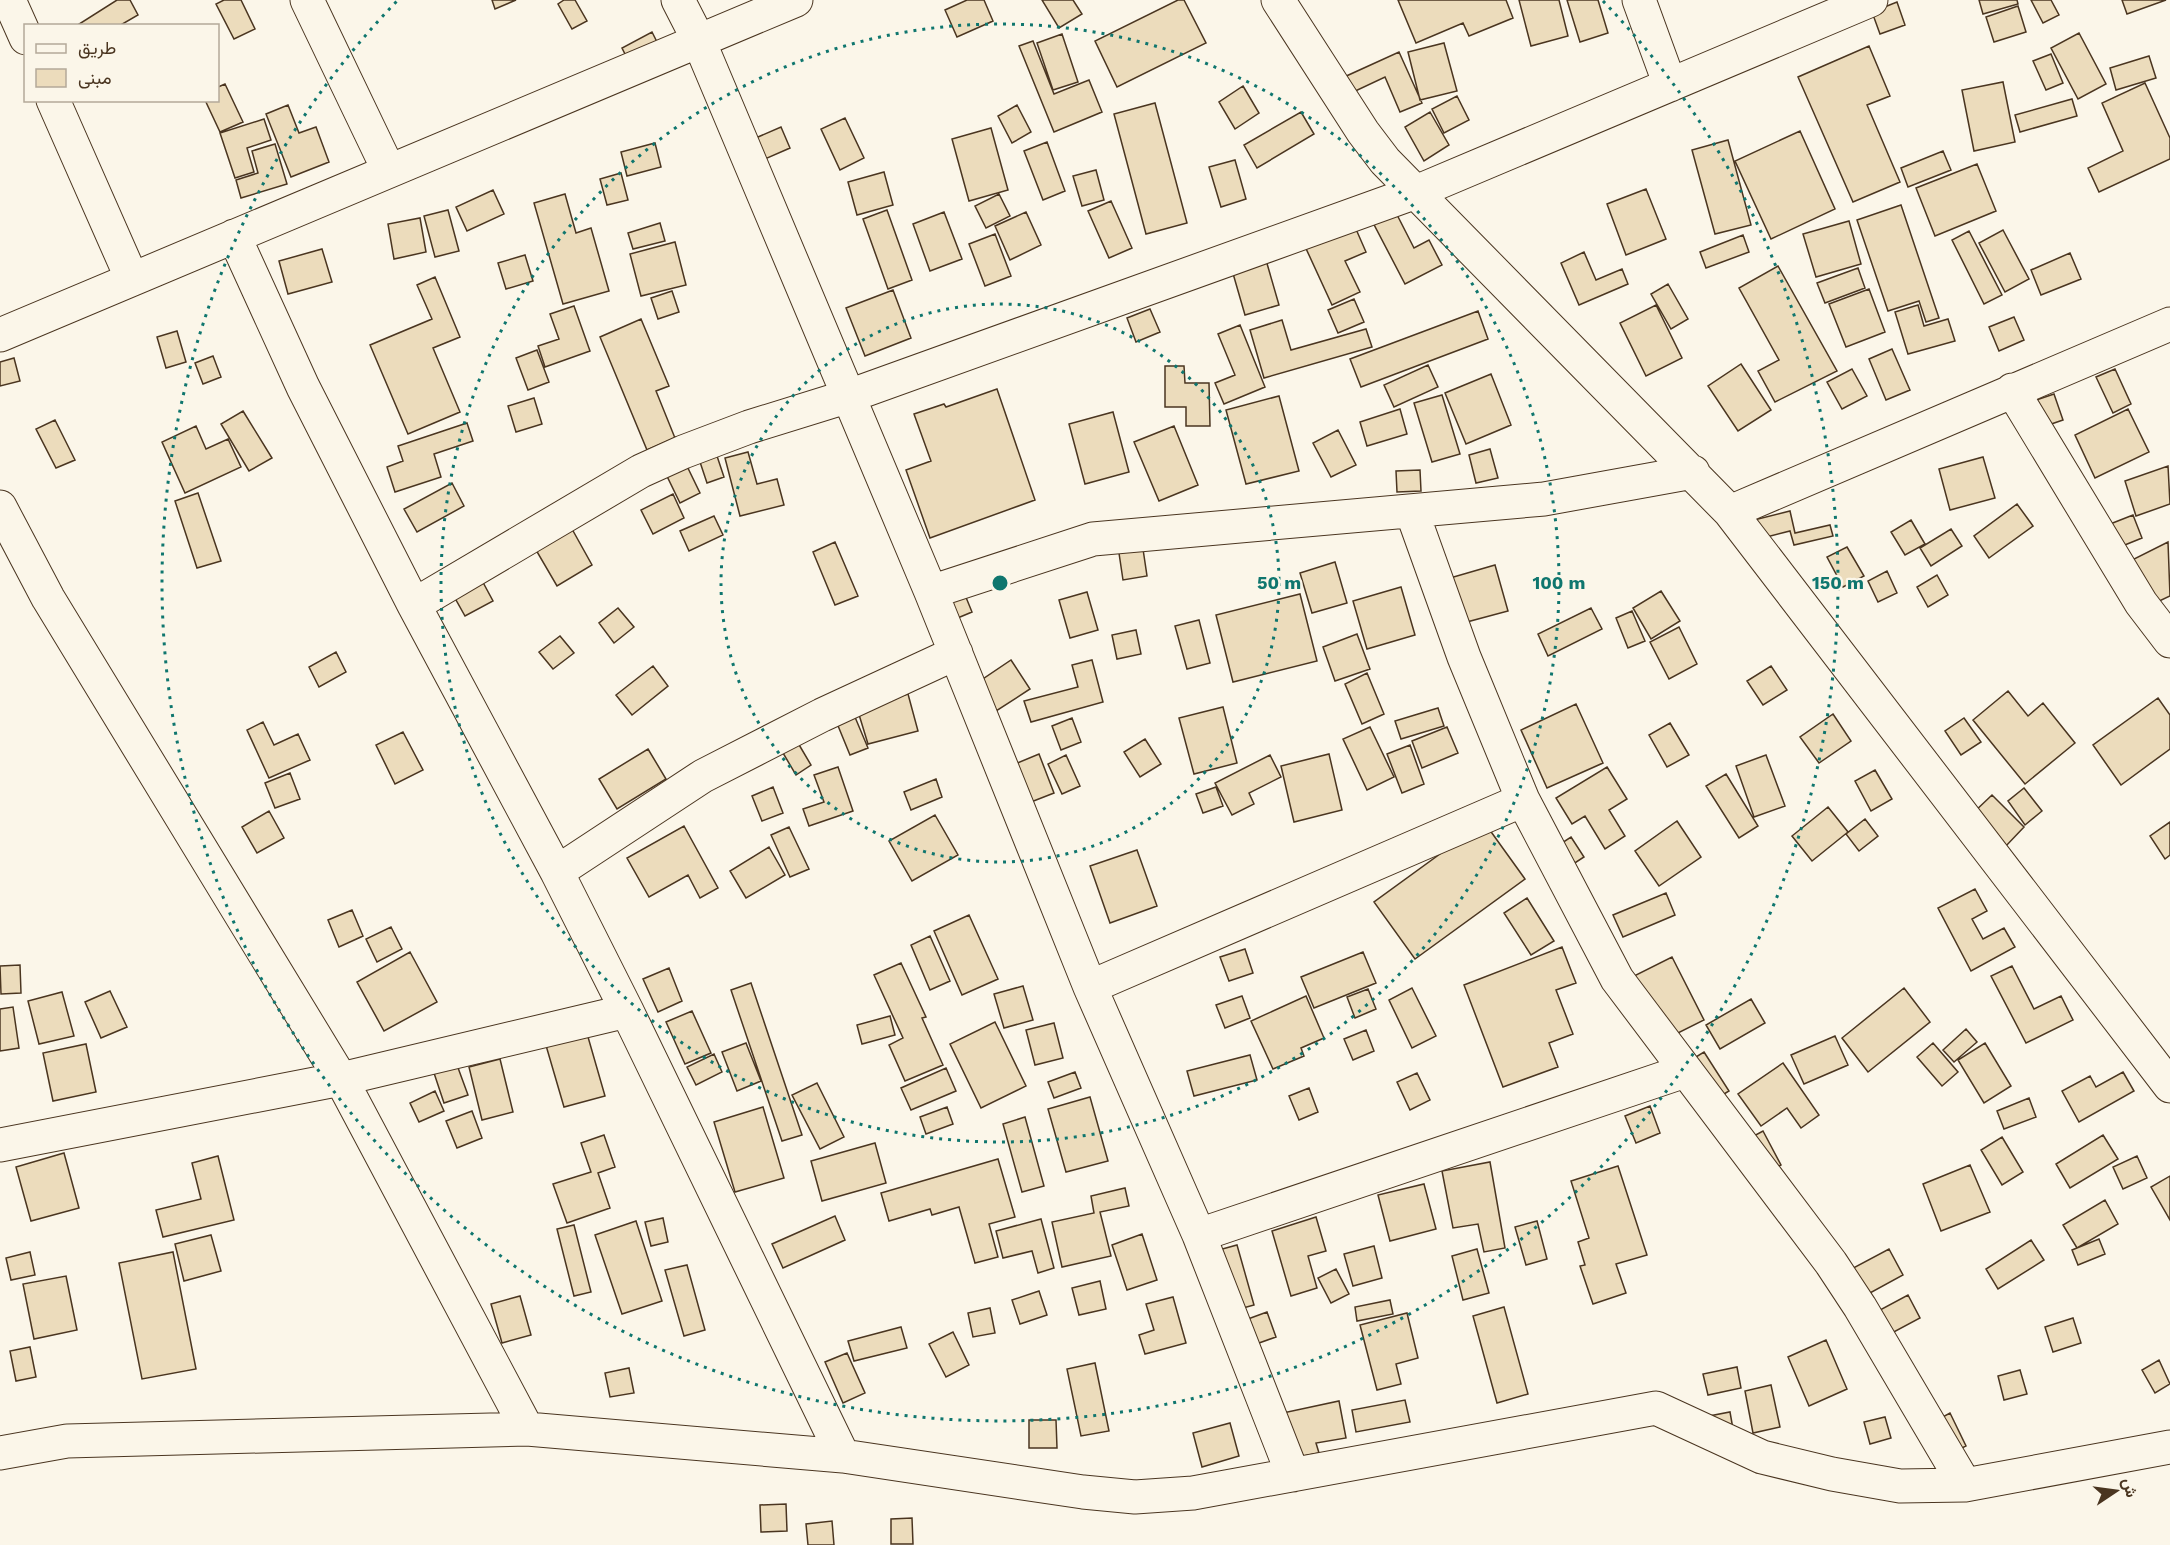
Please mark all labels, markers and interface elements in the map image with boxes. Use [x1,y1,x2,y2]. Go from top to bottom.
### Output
legend [24,24,219,102]
text: طريق [78,37,116,59]
text: مبنى [78,67,112,89]
text: 50 m [1257,572,1301,593]
text: 100 m [1532,572,1586,593]
text: 150 m [1812,572,1864,593]
centre of rings [990,573,1010,593]
north arrow [2086,1461,2146,1521]
text: ش [2119,1476,2142,1499]

